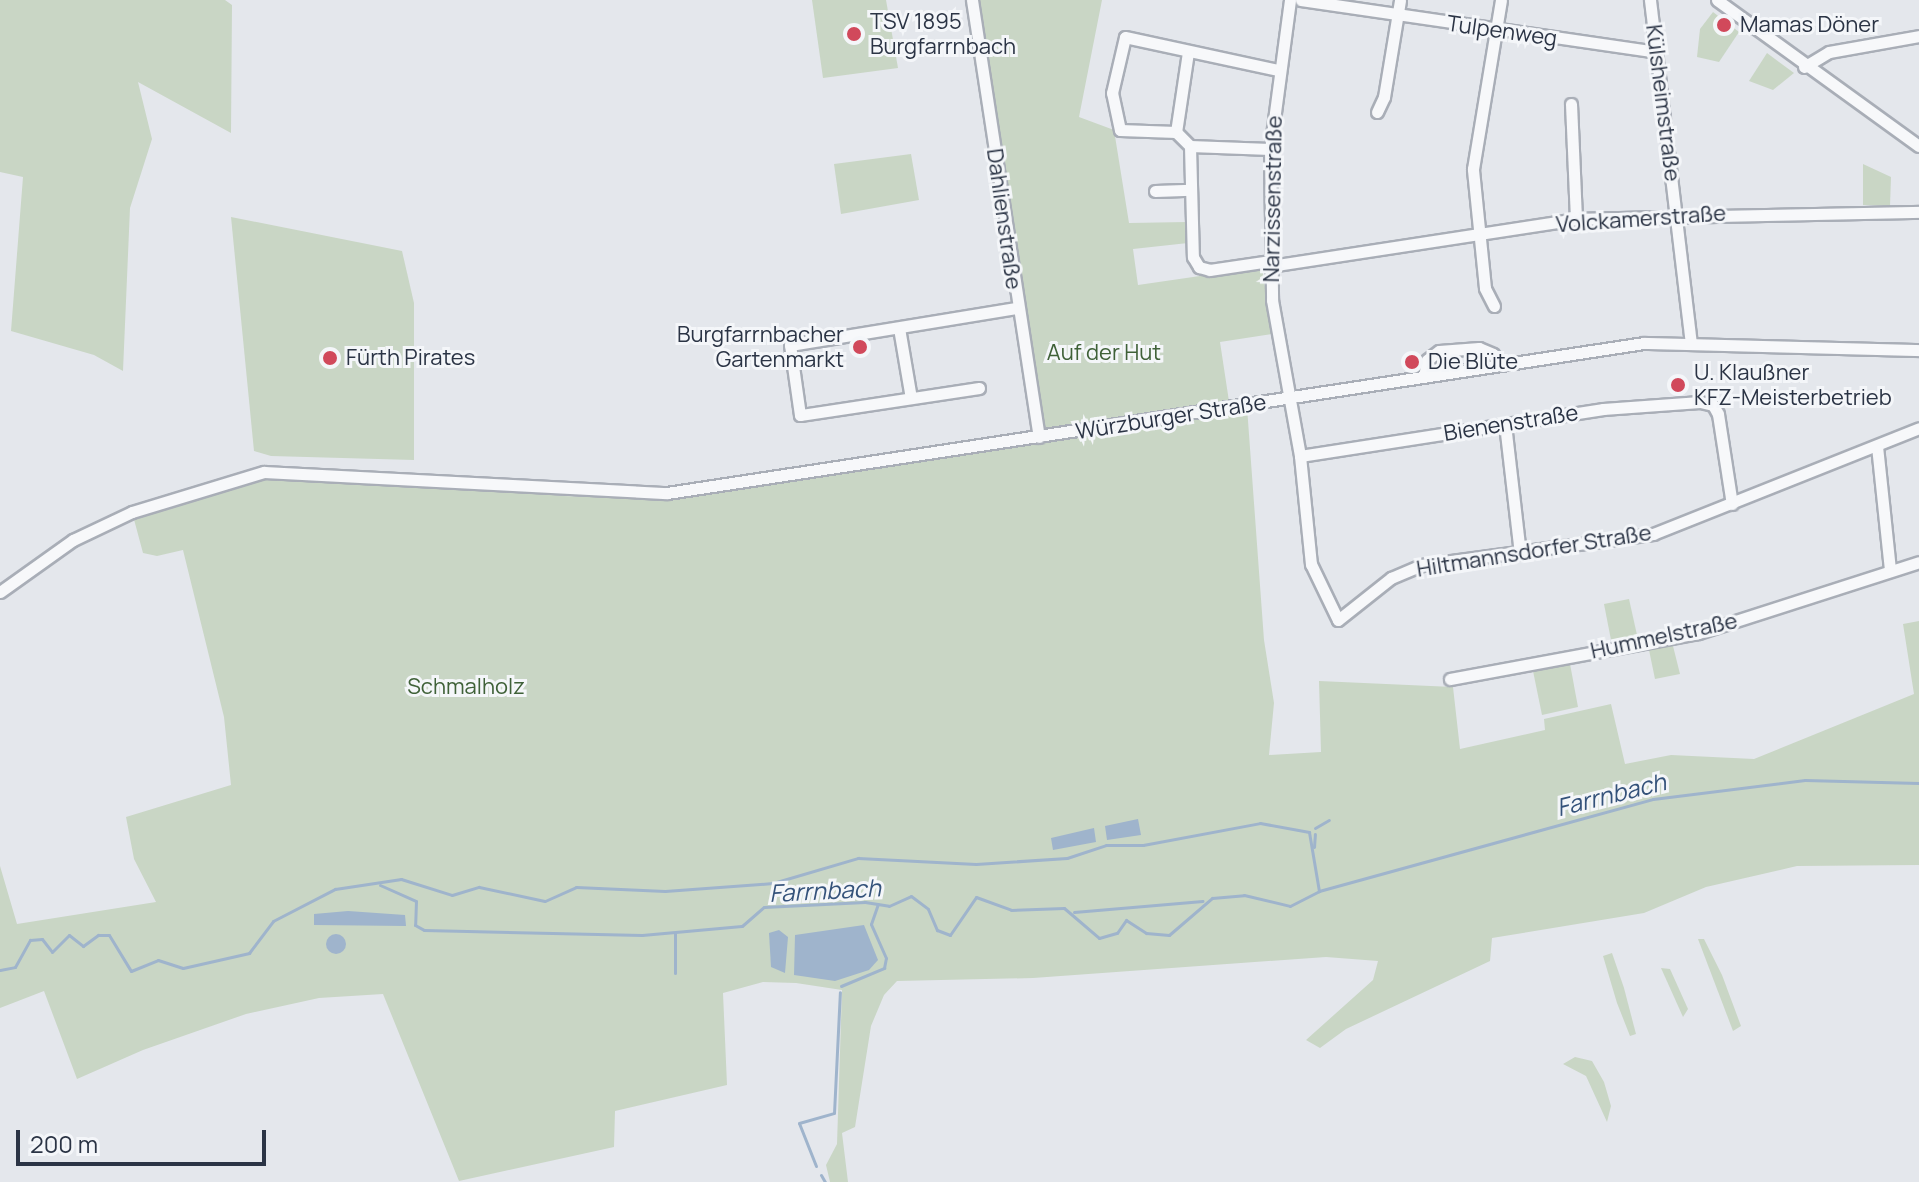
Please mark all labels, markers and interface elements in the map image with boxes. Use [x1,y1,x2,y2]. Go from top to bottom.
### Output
place label: TSV 1895 Burgfarrnbach [870,8,1016,60]
street label: Tulpenweg [1445,10,1559,52]
place label: Mamas Döner [1740,12,1879,38]
marker: Mamas Döner [1715,16,1733,34]
street label: Külsheimstraße [1640,23,1686,183]
marker: TSV 1895 Burgfarrnbach [845,25,863,43]
street label: Narzissenstraße [1258,115,1288,283]
street label: Dahlienstraße [981,147,1027,291]
street label: Volckamerstraße [1555,200,1727,238]
place label: Burgfarrnbacher Gartenmarkt [677,321,844,372]
marker: Burgfarrnbacher Gartenmarkt [851,338,869,356]
park label: Auf der Hut [1047,340,1161,366]
place label: Fürth Pirates [346,345,475,371]
marker: Fürth Pirates [321,349,339,367]
place label: Die Blüte [1428,349,1518,375]
marker: Die Blüte [1403,353,1421,371]
place label: U. Klaußner KFZ-Meisterbetrieb [1694,359,1892,410]
marker: U. Klaußner KFZ-Meisterbetrieb [1669,376,1687,394]
street label: Würzburger Straße [1074,389,1268,445]
street label: Bienenstraße [1442,399,1580,447]
street label: Hiltmannsdorfer Straße [1415,519,1653,583]
street label: Hummelstraße [1588,608,1740,664]
park label: Schmalholz [407,674,525,700]
water label: Farrnbach [1553,767,1669,821]
water label: Farrnbach [769,873,881,907]
scale bar [20,1114,270,1164]
text: 200 m [30,1127,98,1160]

